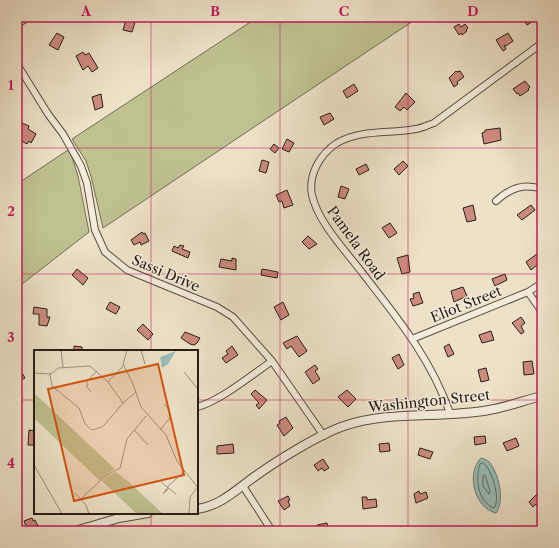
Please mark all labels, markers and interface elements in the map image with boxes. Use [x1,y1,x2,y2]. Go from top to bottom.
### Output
text: A [80,3,92,19]
text: B [210,3,220,19]
text: C [339,3,349,19]
text: D [467,3,479,19]
text: 1 [8,77,14,93]
text: 2 [7,203,15,219]
street label: Pamela Road [323,203,389,284]
street label: Sassi Drive [129,251,203,295]
street label: Eliot Street [428,282,504,326]
text: 3 [7,329,15,345]
inset map [34,350,198,514]
street label: Washington Street [366,386,491,416]
text: 4 [7,455,15,471]

